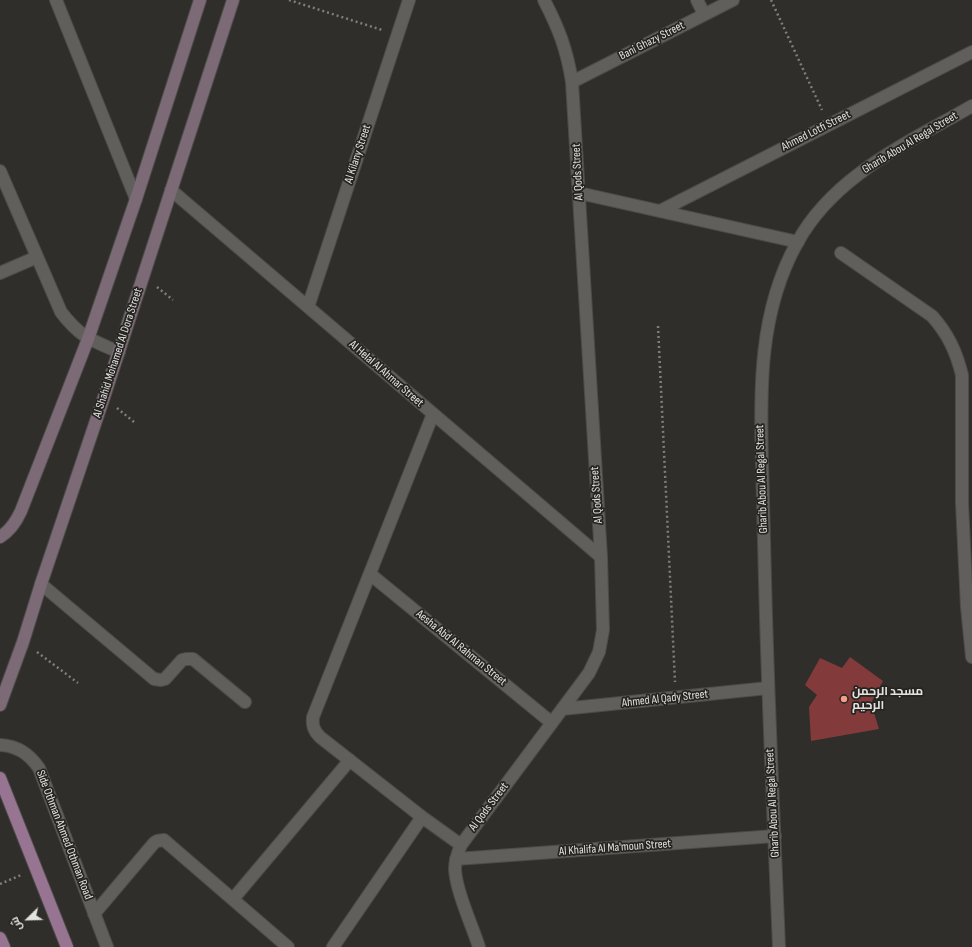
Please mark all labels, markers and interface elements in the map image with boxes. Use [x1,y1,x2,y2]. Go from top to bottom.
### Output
street label: Bani Ghazy Street [617,18,687,64]
street label: Ahmed Lotfi Street [779,107,853,155]
street label: Gharib Abou Al Regal Street [860,109,960,177]
street label: Al Kilany Street [342,123,374,185]
street label: Al Qods Street [569,143,587,201]
street label: Al Shahid Mohamed Al Dora Street [90,286,146,420]
street label: Al Helal Al Ahmar Street [346,338,426,410]
street label: Gharib Abou Al Regal Street [753,424,771,534]
street label: Al Qods Street [588,466,606,524]
street label: Aesha Abd Al Rahman Street [413,607,509,689]
place label: مسجد الرحمن الرحيم [852,685,923,713]
street label: Ahmed Al Qady Street [621,687,709,711]
marker: مسجد الرحمن الرحيم [839,694,849,704]
street label: Gharib Abou Al Regal Street [763,748,783,858]
street label: Side Othman Ahmed Othman Road [33,768,95,902]
street label: Al Qods Street [466,780,512,834]
street label: Al Khalifa Al Ma'moun Street [558,837,672,859]
north arrow [8,899,48,939]
text: ش [8,915,25,933]

